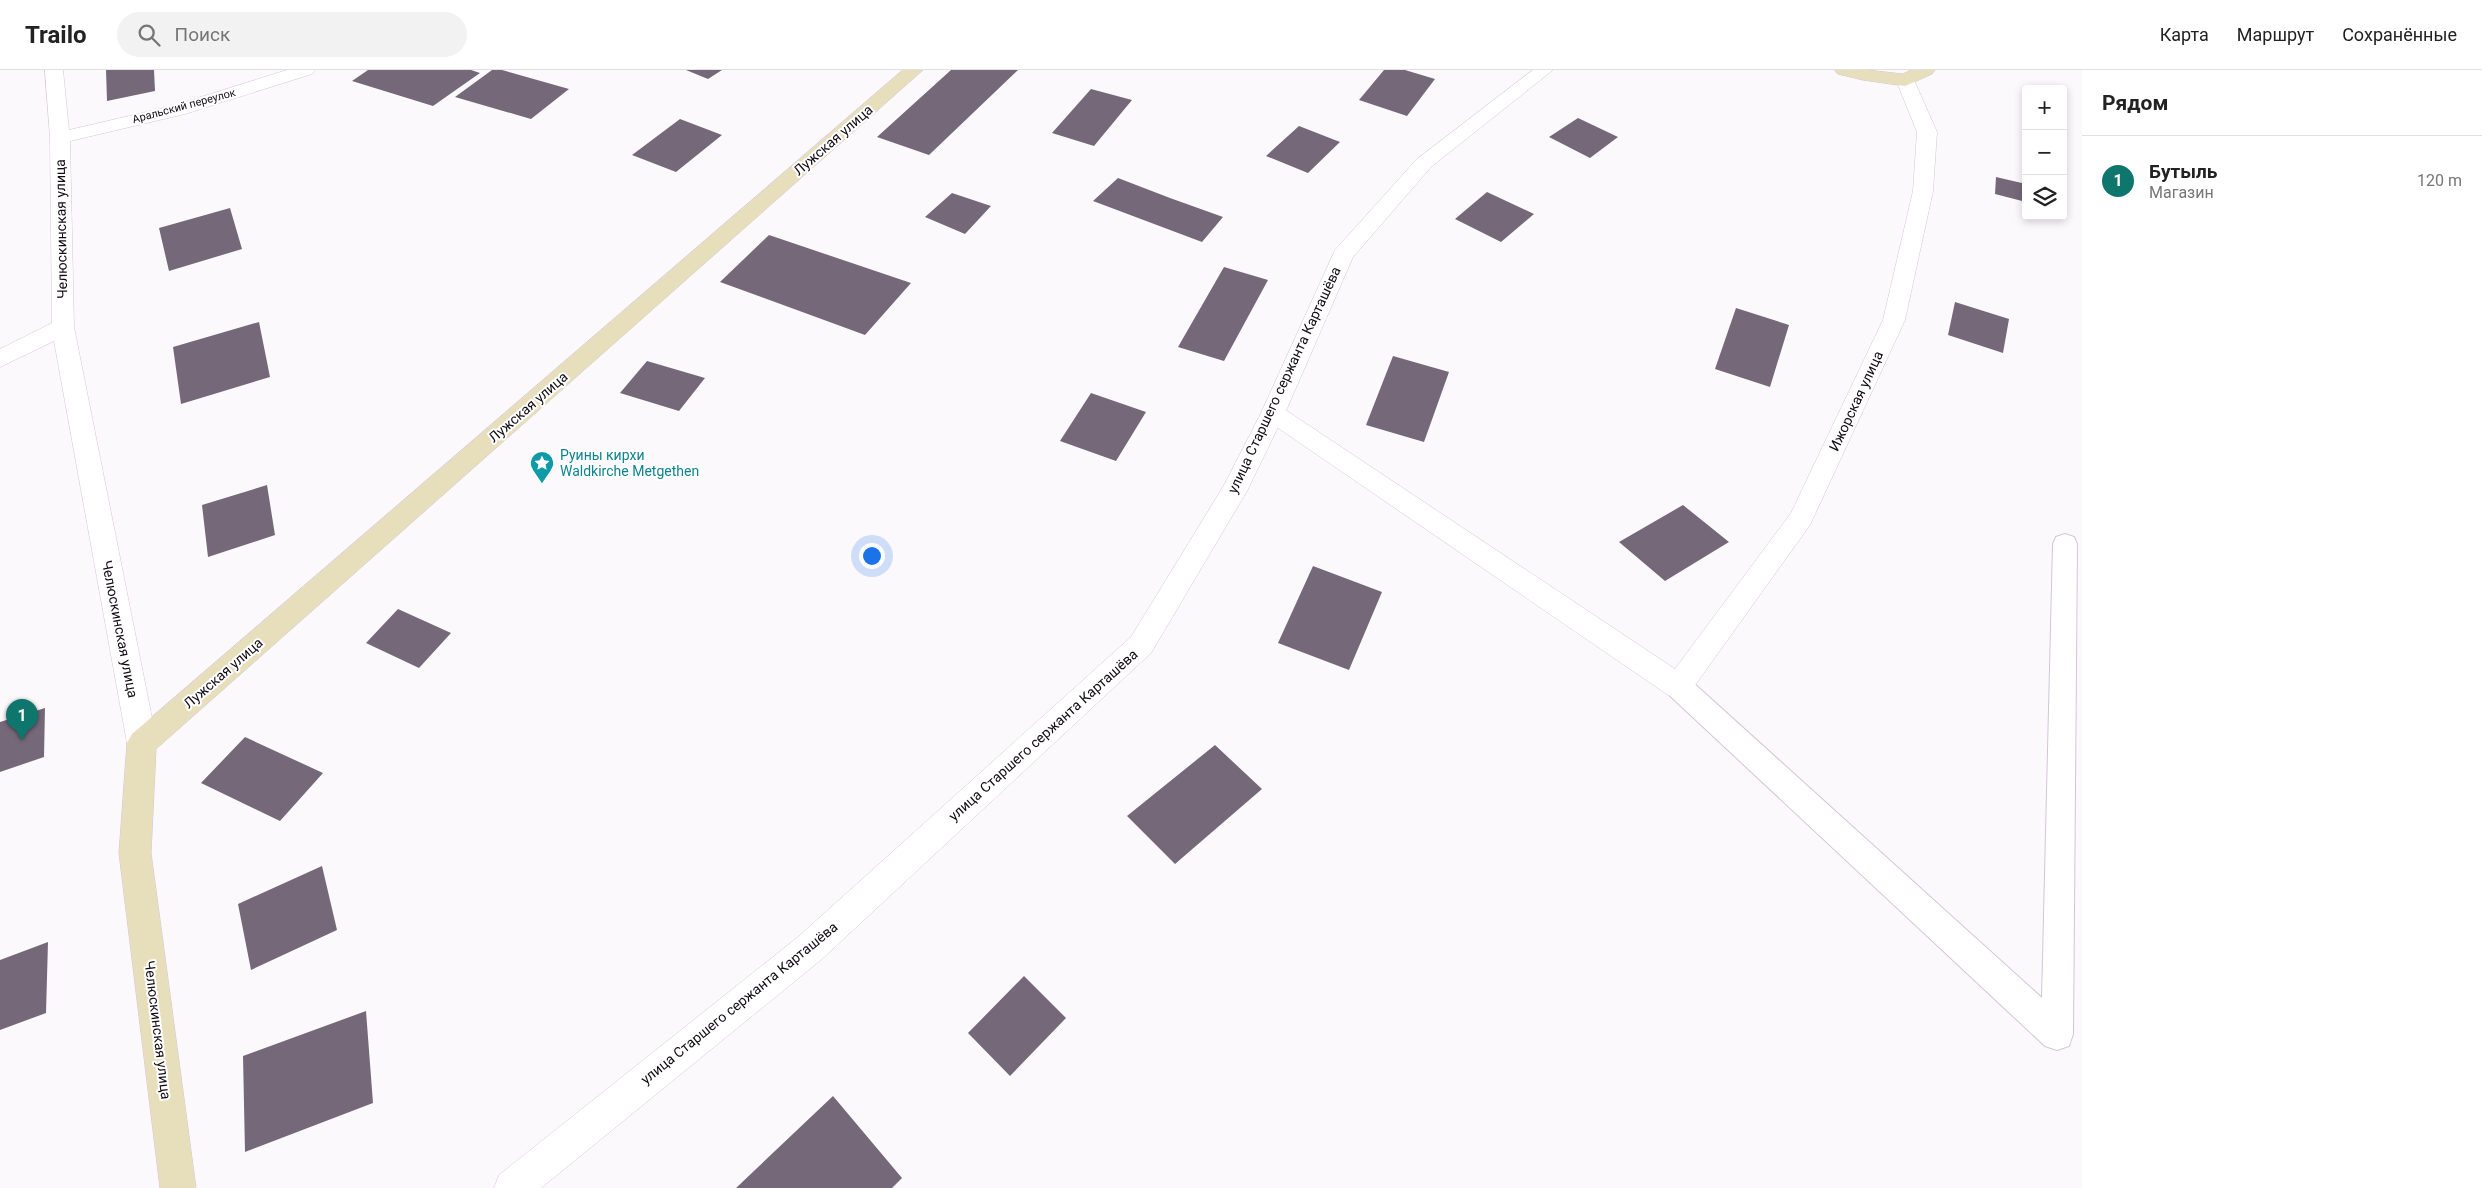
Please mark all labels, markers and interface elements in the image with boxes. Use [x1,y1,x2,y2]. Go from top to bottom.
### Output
search box [117,12,467,57]
text: Trailo [25,21,87,49]
icon: search [135,21,163,49]
text: Поиск [175,23,230,46]
text: Карта [2160,24,2209,45]
text: Маршрут [2237,24,2314,45]
text: Сохранённые [2342,24,2457,45]
map controls [2022,85,2067,220]
button: + [2022,85,2067,130]
street label: Аральский переулок [131,86,237,126]
text: Рядом [2102,91,2168,115]
street label: Лужская улица [790,101,876,179]
button: − [2022,130,2067,175]
street label: Челюскинская улица [52,159,70,299]
text: Бутыль [2149,160,2217,183]
text: 1 [2113,171,2123,190]
text: 120 m [2417,171,2462,190]
button: layers [2022,175,2067,220]
text: Магазин [2149,183,2214,202]
street label: улица Старшего сержанта Карташёва [1224,264,1344,496]
street label: Ижорская улица [1826,348,1886,454]
street label: Лужская улица [485,368,571,446]
place label: Руины кирхи Waldkirche Metgethen [560,447,699,479]
place icon: Руины кирхи Waldkirche Metgethen [529,450,555,484]
your location [859,543,885,569]
street label: Челюскинская улица [99,559,141,699]
street label: Лужская улица [180,634,266,712]
street label: улица Старшего сержанта Карташёва [945,646,1141,824]
pin: 1 [6,699,38,740]
street label: улица Старшего сержанта Карташёва [638,919,840,1087]
street label: Челюскинская улица [142,960,174,1100]

